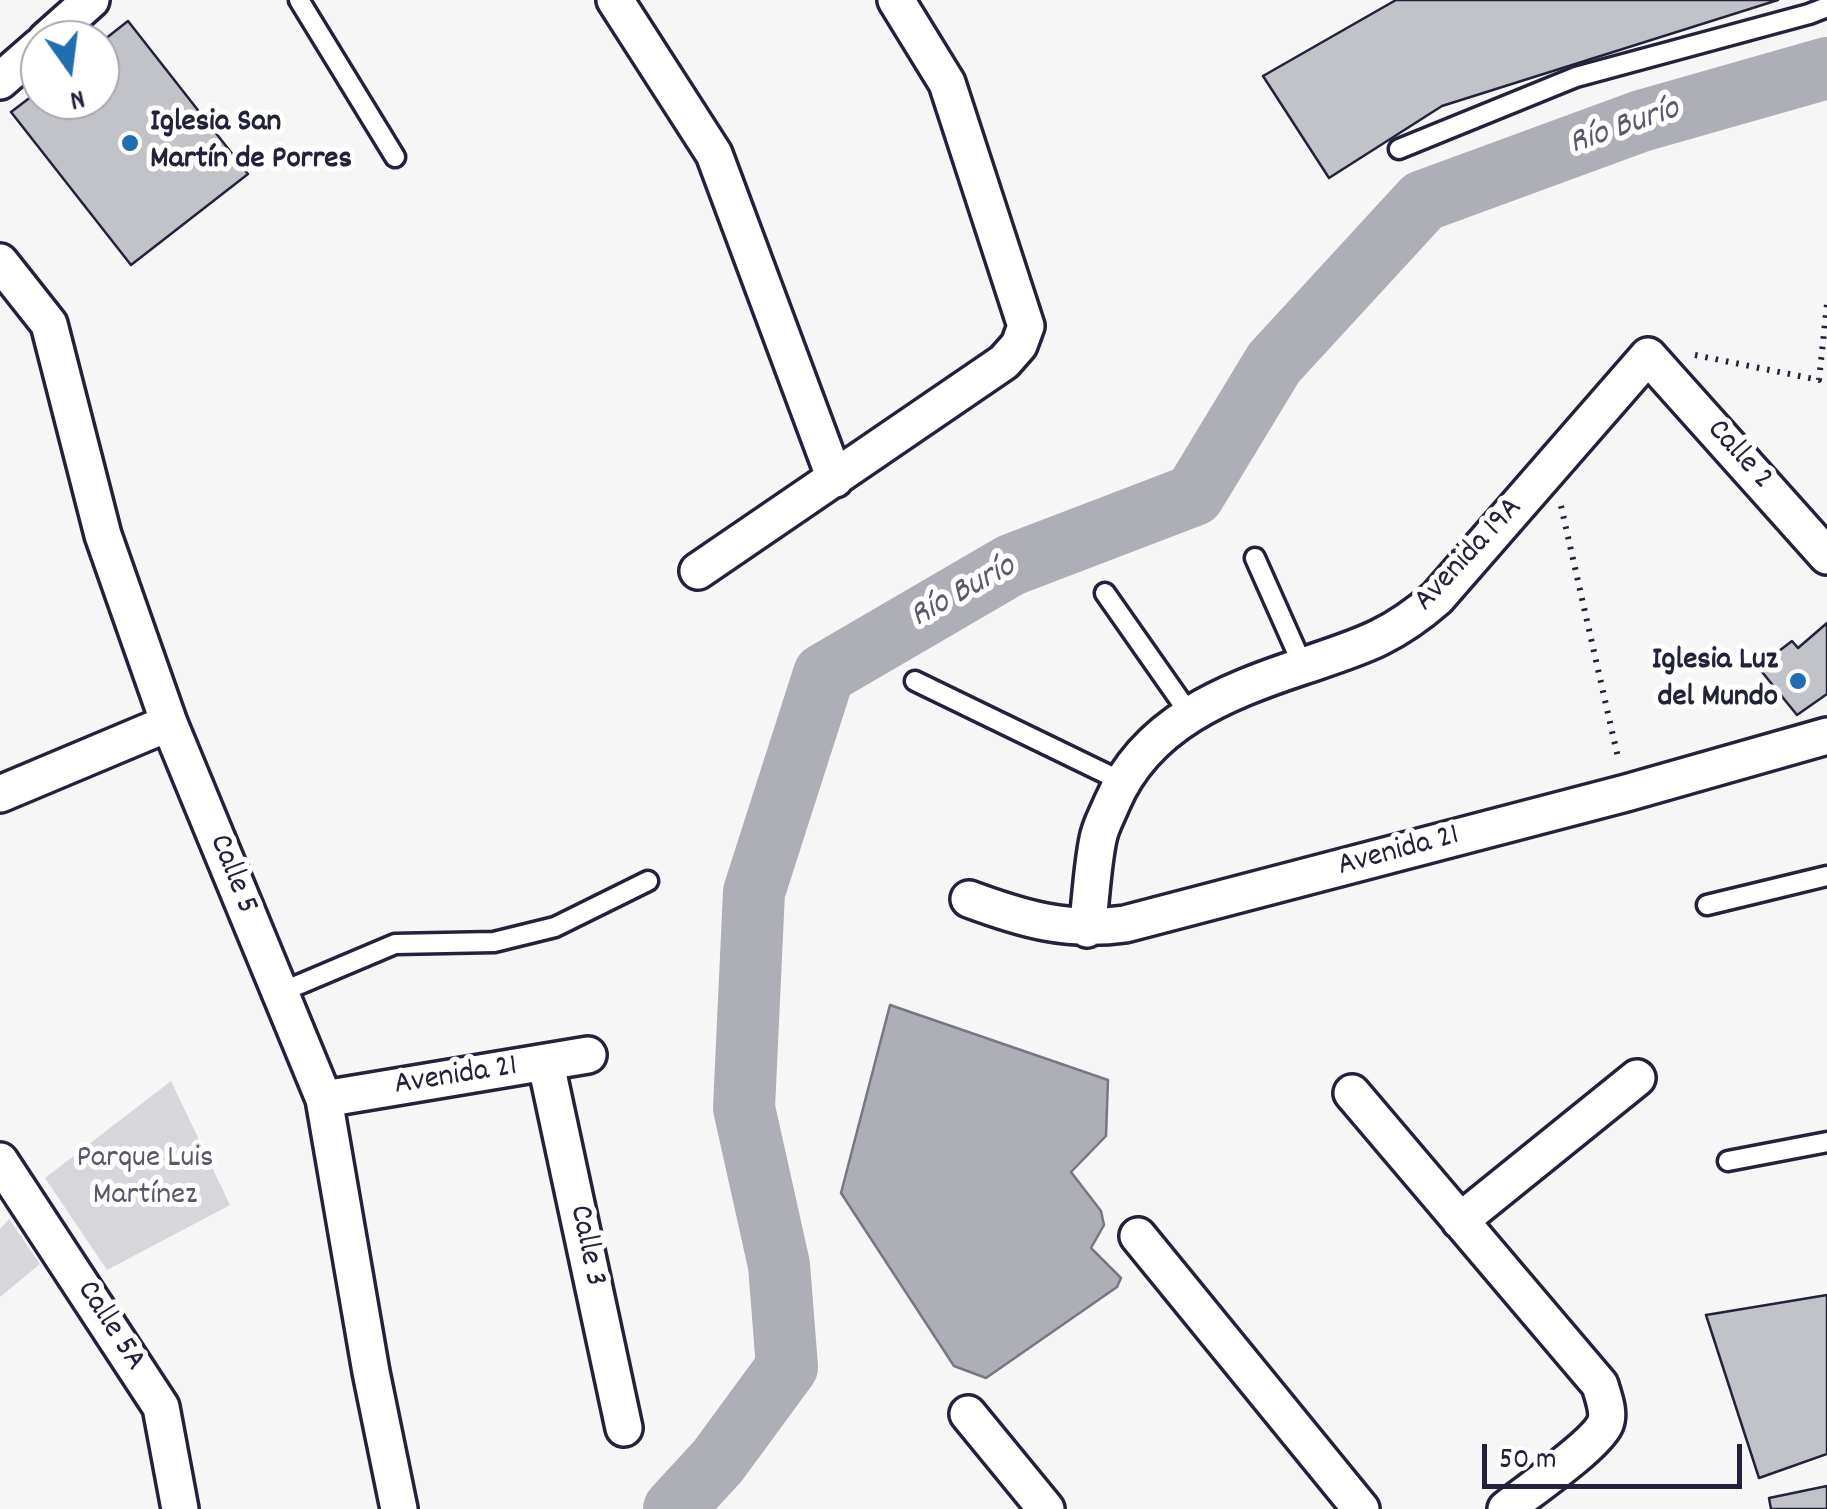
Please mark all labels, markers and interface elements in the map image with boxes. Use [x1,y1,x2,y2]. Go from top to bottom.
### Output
north arrow [20,20,120,120]
text: N [65,76,88,118]
water label: Río Burío [1564,91,1686,167]
place label: Iglesia San Martín de Porres [150,106,352,181]
marker: Iglesia San Martín de Porres [119,132,141,154]
street label: Calle 2 [1696,413,1780,499]
street label: Avenida 19A [1408,491,1532,621]
water label: Río Burío [904,548,1024,640]
place label: Iglesia Luz del Mundo [1652,644,1778,719]
marker: Iglesia Luz del Mundo [1787,670,1809,692]
street label: Avenida 21 [1334,818,1464,888]
street label: Calle 5 [198,830,264,920]
street label: Avenida 21 [392,1049,520,1107]
park label: Parque Luis Martínez [76,1142,214,1217]
street label: Calle 3 [558,1202,612,1290]
street label: Calle 5A [66,1275,152,1379]
scale bar [1487,1424,1747,1486]
text: 50 m [1499,1440,1557,1483]

